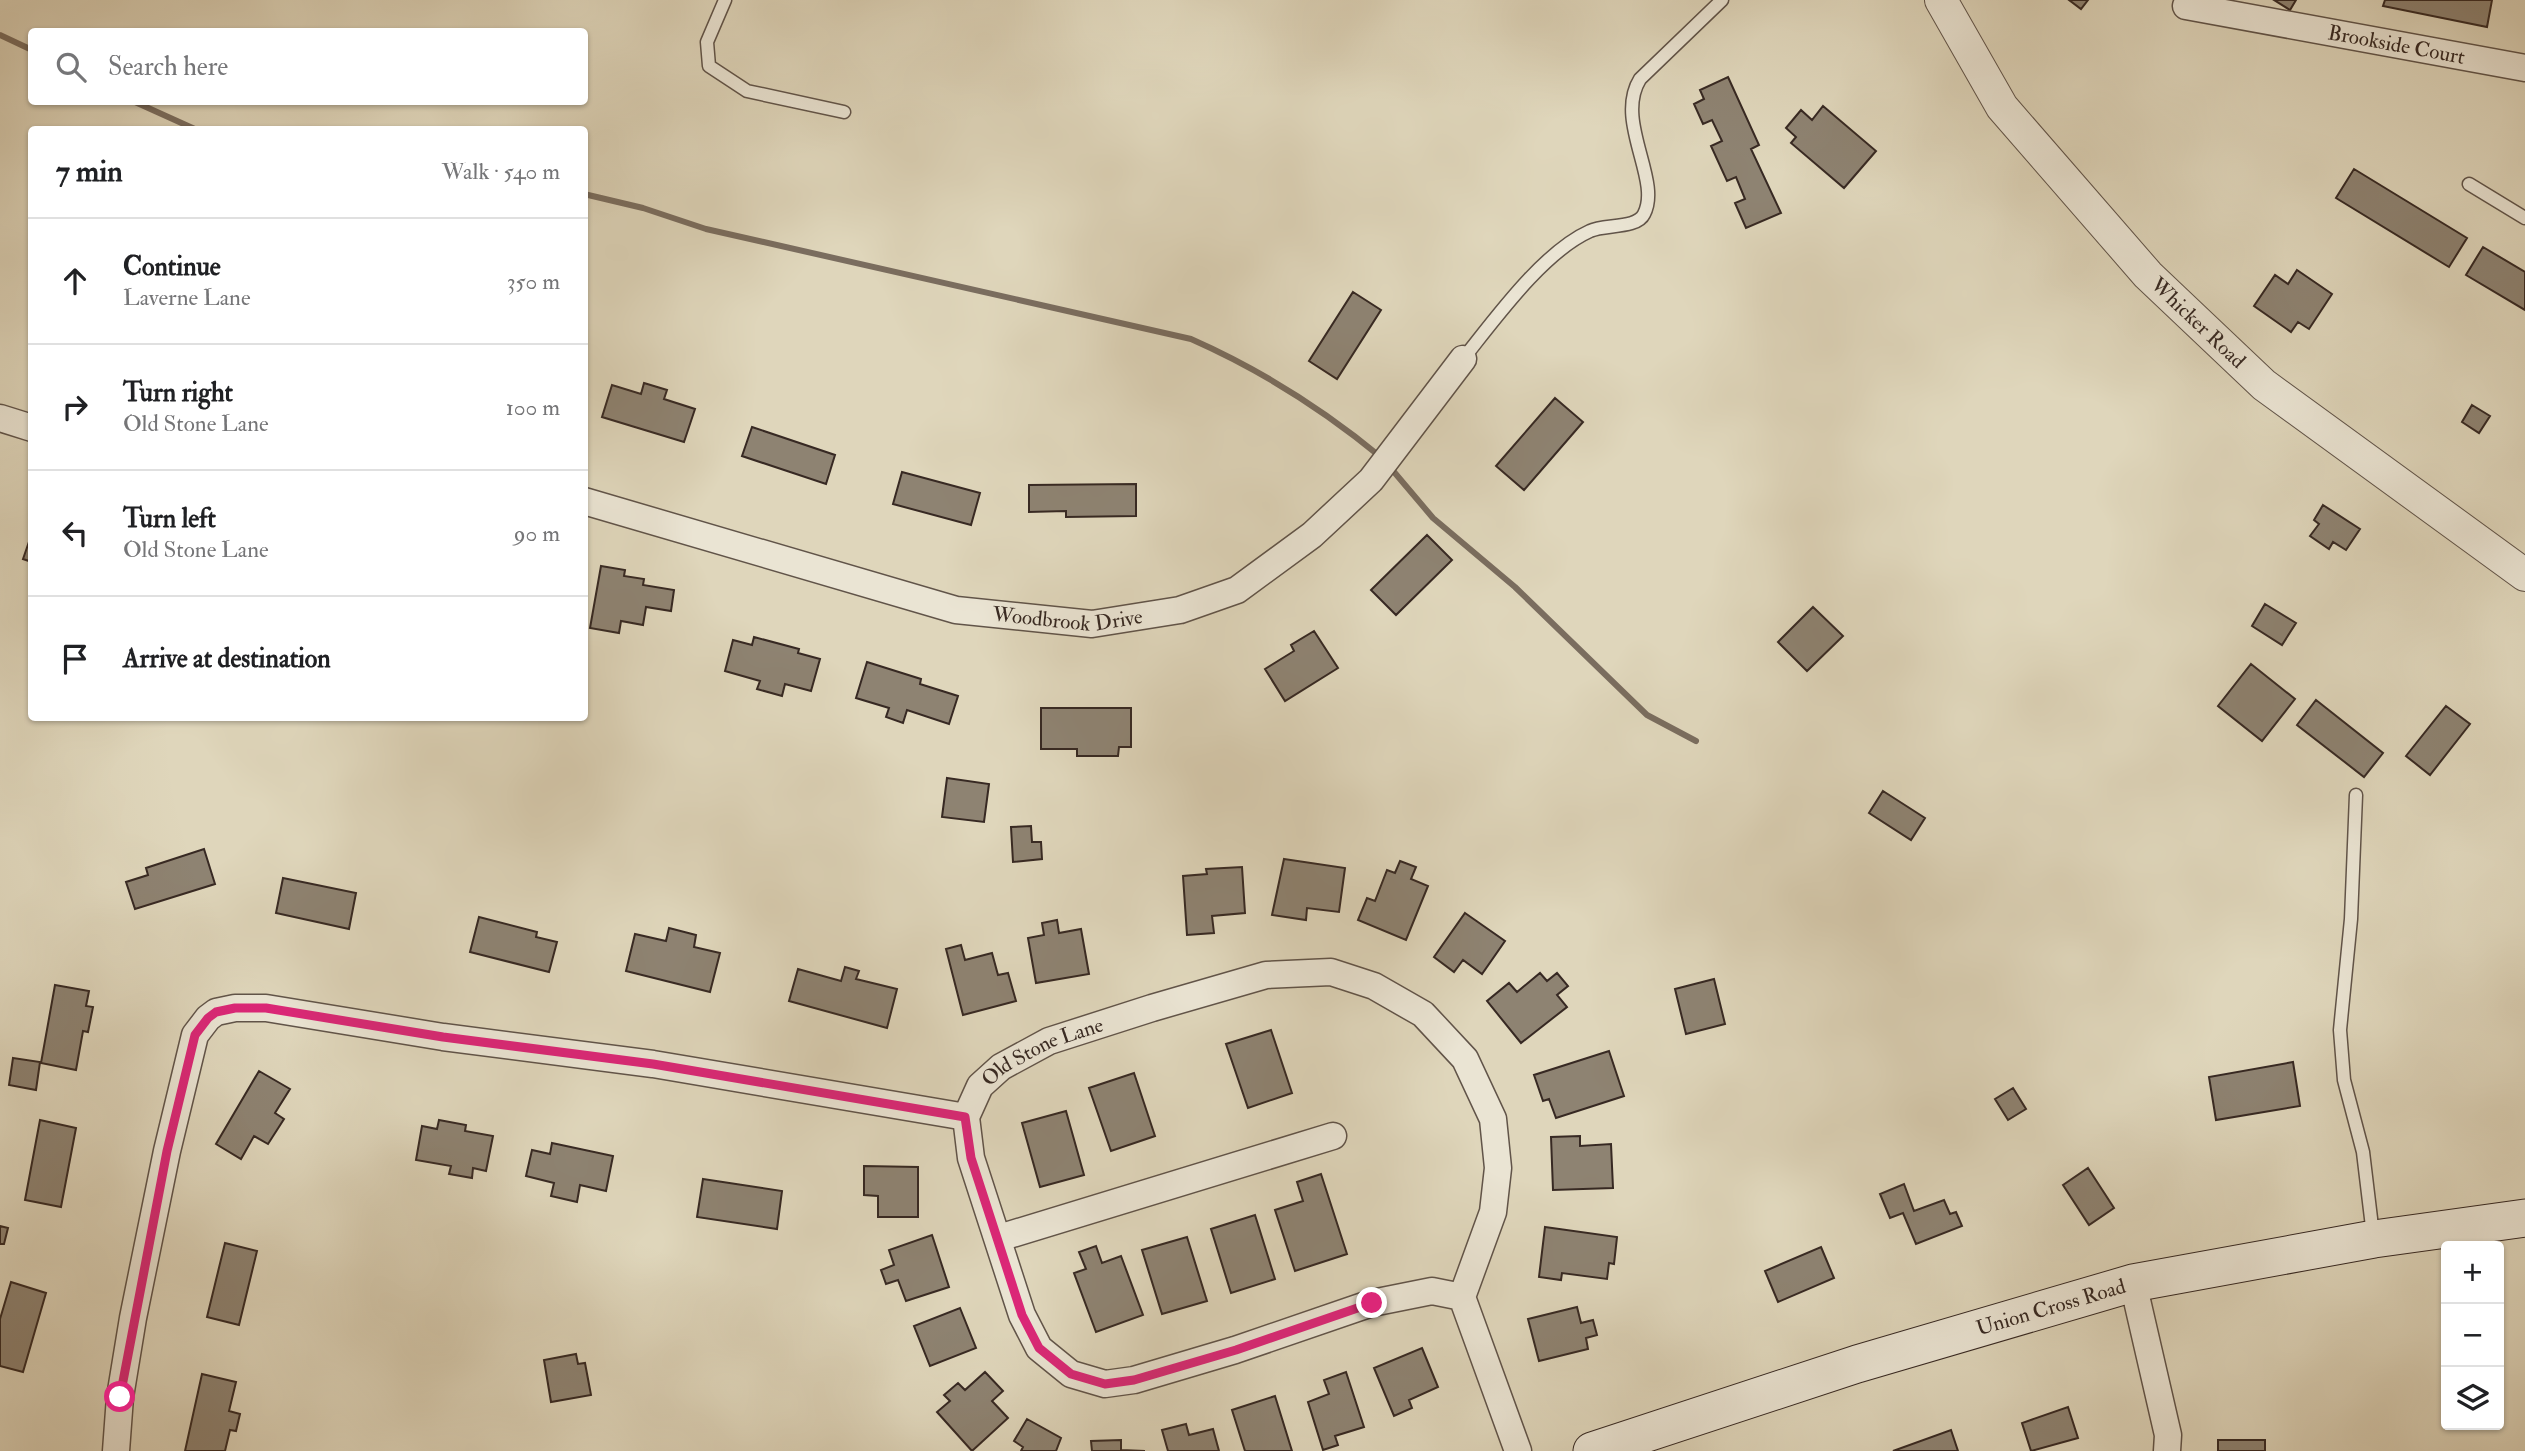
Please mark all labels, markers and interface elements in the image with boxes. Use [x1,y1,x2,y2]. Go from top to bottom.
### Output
street label: Brookside Court [2326,19,2467,70]
search box [28,28,588,105]
icon: search [52,48,90,86]
text: Search here [108,51,228,83]
text: 7 min [56,153,123,190]
text: Walk · 540 m [442,157,560,186]
text: Continue [123,251,221,283]
icon: ahead [56,262,94,300]
text: 350 m [507,267,560,296]
street label: Whicker Road [2144,270,2252,375]
text: Laverne Lane [123,283,251,312]
text: Turn right [123,377,233,409]
icon: right [56,388,94,426]
text: 100 m [506,393,560,422]
text: Old Stone Lane [123,409,269,438]
text: Turn left [123,503,216,535]
icon: left [56,514,94,552]
text: 90 m [514,519,560,548]
text: Old Stone Lane [123,535,269,564]
street label: Woodbrook Drive [990,600,1145,638]
icon: arrive [56,640,94,678]
text: Arrive at destination [123,643,331,675]
street label: Old Stone Lane [975,1011,1107,1092]
map controls [2441,1241,2504,1430]
button: + [2441,1241,2504,1304]
street label: Union Cross Road [1973,1272,2130,1342]
route end [1356,1287,1387,1318]
button: − [2441,1304,2504,1367]
button: layers [2441,1367,2504,1430]
route start [104,1381,135,1412]

